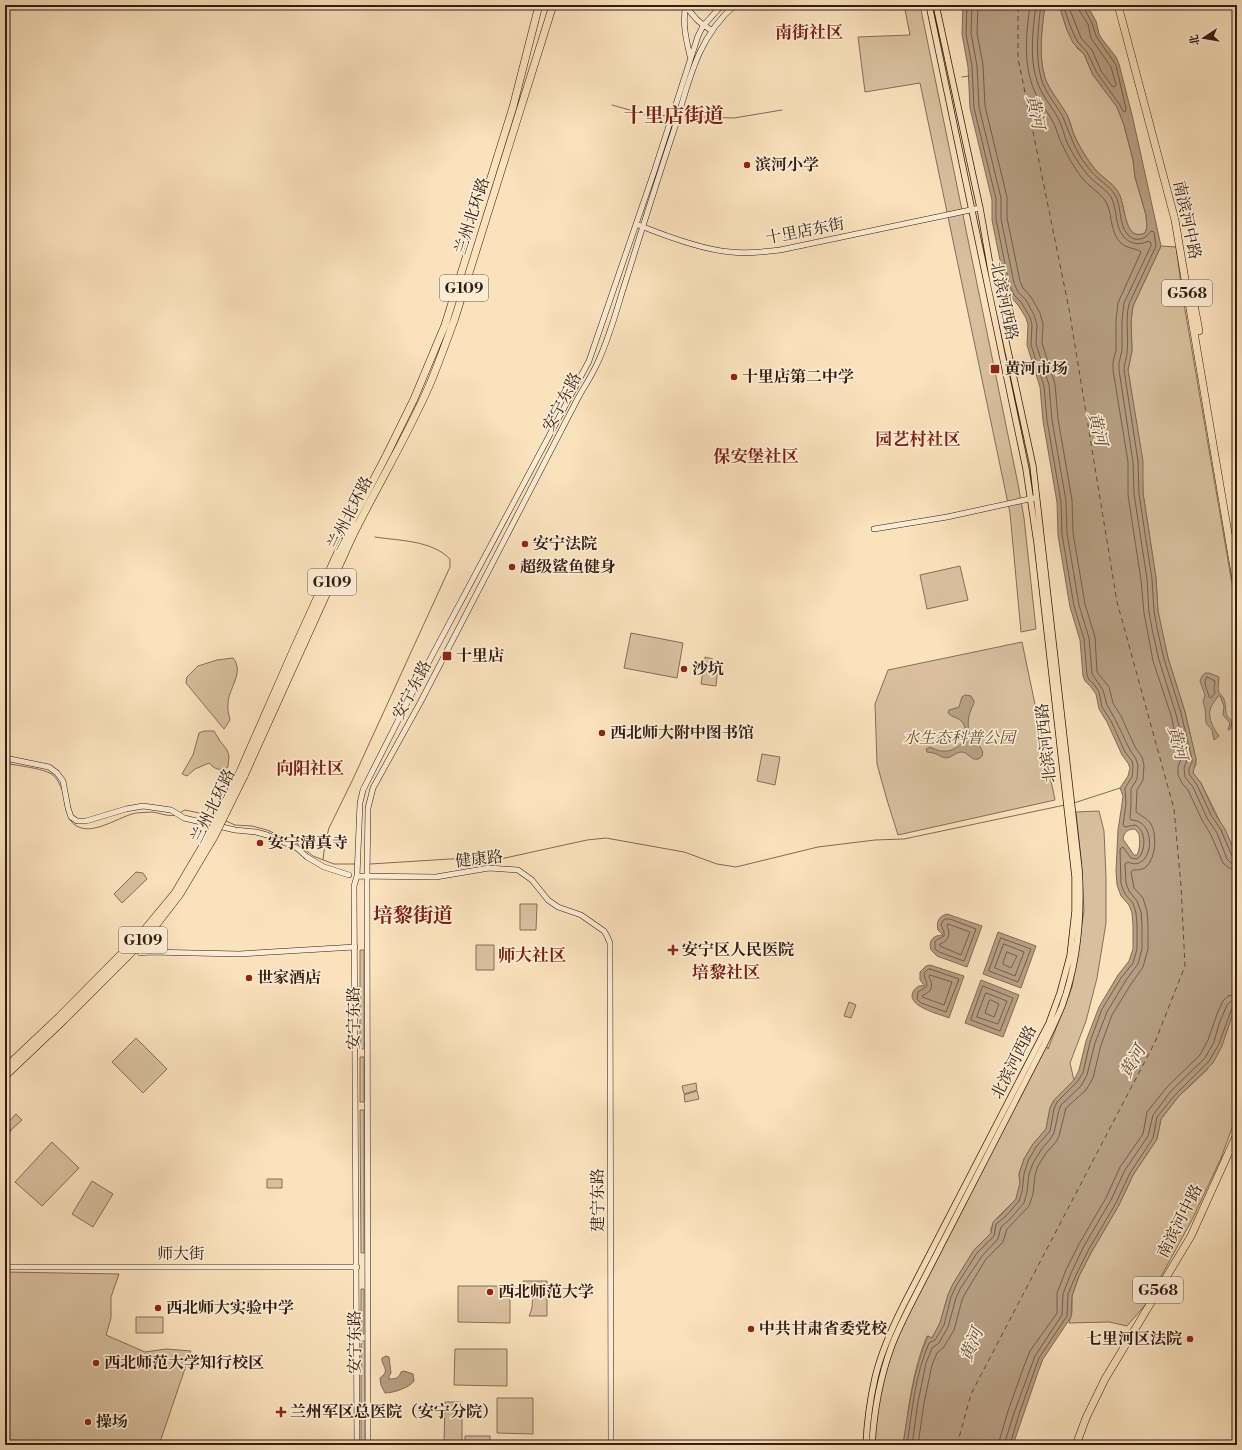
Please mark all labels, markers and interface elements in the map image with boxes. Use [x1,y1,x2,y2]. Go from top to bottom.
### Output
north arrow [1184,18,1224,58]
district label: 南街社区 [775,22,843,44]
text: 北 [1187,33,1203,47]
water label: 黄河 [1021,93,1050,134]
district label: 十里店街道 [624,104,724,129]
place label: 滨河小学 [755,155,819,175]
marker: 滨河小学 [742,160,752,170]
street label: 兰州北环路 [450,175,494,257]
street label: 南滨河中路 [1169,179,1205,261]
street label: 十里店东街 [764,214,846,248]
street label: 北滨河西路 [986,260,1022,342]
road number: G109 [440,275,488,301]
road number: G568 [1162,280,1212,306]
place label: 黄河市场 [1004,359,1068,379]
marker: 黄河市场 [989,363,1001,375]
place label: 十里店第二中学 [742,367,854,387]
street label: 安宁东路 [538,369,586,435]
marker: 十里店第二中学 [729,372,739,382]
water label: 黄河 [1082,410,1112,451]
district label: 园艺村社区 [876,429,961,451]
district label: 保安堡社区 [714,446,799,468]
street label: 兰州北环路 [323,473,377,553]
place label: 安宁法院 [533,534,597,554]
marker: 安宁法院 [520,539,530,549]
place label: 超级鲨鱼健身 [520,557,616,577]
marker: 超级鲨鱼健身 [507,562,517,572]
road number: G109 [308,569,356,595]
place label: 十里店 [456,646,504,666]
marker: 十里店 [441,650,453,662]
street label: 安宁东路 [388,657,436,723]
place label: 沙坑 [692,659,724,679]
marker: 沙坑 [679,664,689,674]
street label: 北滨河西路 [1032,702,1060,784]
place label: 西北师大附中图书馆 [610,723,754,743]
water label: 黄河 [1162,724,1193,765]
marker: 西北师大附中图书馆 [597,728,607,738]
park label: 水生态科普公园 [903,728,1018,748]
district label: 向阳社区 [276,758,344,780]
street label: 兰州北环路 [186,766,240,846]
place label: 安宁清真寺 [268,833,348,853]
marker: 安宁清真寺 [255,838,265,848]
street label: 健康路 [454,847,504,871]
district label: 培黎街道 [373,904,453,929]
road number: G109 [119,927,167,953]
place label: 安宁区人民医院 [682,940,794,960]
marker: 安宁区人民医院 [667,944,679,956]
district label: 师大社区 [498,945,566,967]
district label: 培黎社区 [692,962,760,984]
place label: 世家酒店 [257,968,321,988]
marker: 世家酒店 [244,973,254,983]
street label: 安宁东路 [344,986,364,1050]
street label: 北滨河西路 [987,1022,1041,1102]
water label: 黄河 [1115,1039,1153,1082]
street label: 建宁东路 [588,1168,608,1232]
street label: 南滨河中路 [1153,1181,1207,1261]
street label: 师大街 [157,1244,205,1264]
road number: G568 [1133,1277,1183,1303]
place label: 西北师范大学 [498,1282,594,1302]
marker: 西北师范大学 [485,1287,495,1297]
place label: 西北师大实验中学 [166,1298,294,1318]
marker: 西北师大实验中学 [153,1303,163,1313]
street label: 安宁东路 [345,1310,365,1374]
place label: 中共甘肃省委党校 [759,1319,887,1339]
water label: 黄河 [955,1322,990,1365]
marker: 中共甘肃省委党校 [746,1324,756,1334]
place label: 七里河区法院 [1086,1329,1182,1349]
marker: 七里河区法院 [1185,1334,1195,1344]
place label: 西北师范大学知行校区 [104,1353,264,1373]
marker: 西北师范大学知行校区 [91,1358,101,1368]
place label: 兰州军区总医院（安宁分院） [290,1402,498,1422]
marker: 兰州军区总医院（安宁分院） [275,1406,287,1418]
place label: 操场 [96,1412,128,1432]
marker: 操场 [83,1417,93,1427]

